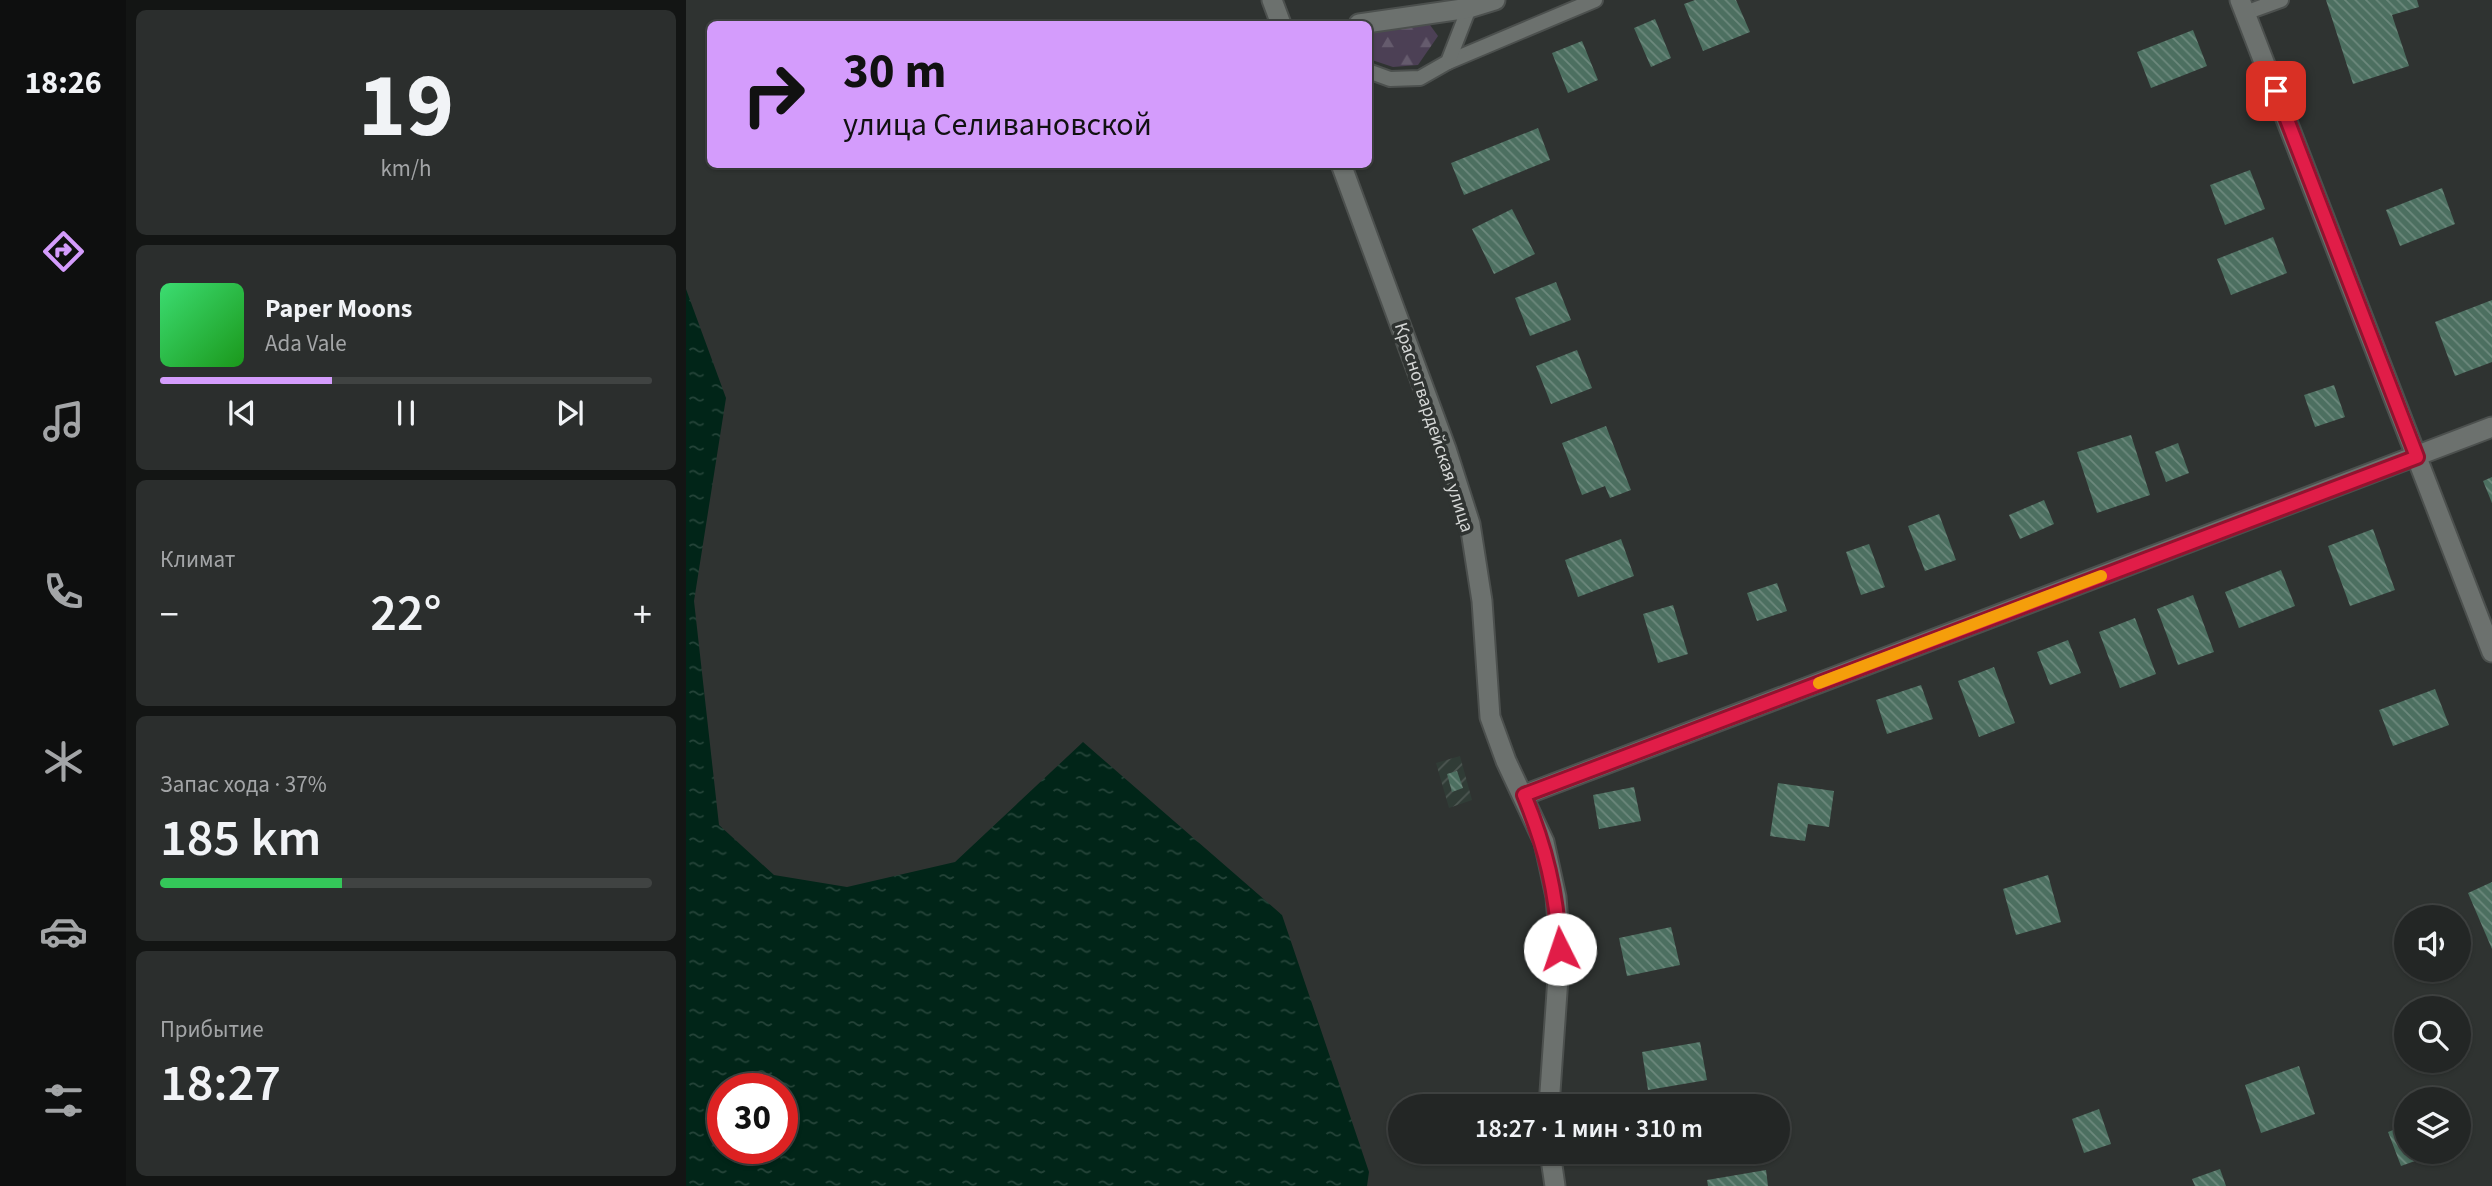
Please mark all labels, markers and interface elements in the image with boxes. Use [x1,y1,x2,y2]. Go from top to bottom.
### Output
text: 30 m [843,37,947,107]
text: 19 [358,42,454,171]
icon: right [728,49,819,140]
text: 18:26 [24,60,102,106]
pin [2246,61,2306,121]
icon: arrive [2257,72,2295,110]
text: улица Селивановской [843,102,1152,148]
text: km/h [380,152,432,185]
icon: directions [39,227,88,276]
text: Paper Moons [265,290,412,327]
street label: Красногвардейская улица [1387,319,1480,536]
text: Ada Vale [265,327,347,360]
icon: previous [223,394,261,432]
icon: pause [387,394,425,432]
icon: next [551,394,589,432]
icon: music [39,397,88,446]
text: Климат [160,543,235,576]
icon: phone [39,567,88,616]
text: 22° [370,577,442,651]
text: − [160,588,179,642]
text: + [633,588,652,642]
icon: climate [39,737,88,786]
text: Запас хода · 37% [160,768,327,801]
text: 185 km [160,802,321,876]
map controls [2394,905,2471,1164]
button: sound [2394,905,2471,982]
icon: car [39,907,88,956]
position arrow [1523,912,1597,986]
button: search [2394,996,2471,1073]
text: Прибытие [160,1013,264,1046]
text: 18:27 [160,1047,281,1121]
speed limit sign: 30 [707,1073,798,1164]
icon: filters [39,1076,88,1125]
button: layers [2394,1087,2471,1164]
text: 18:27 · 1 мин · 310 m [1475,1110,1703,1147]

